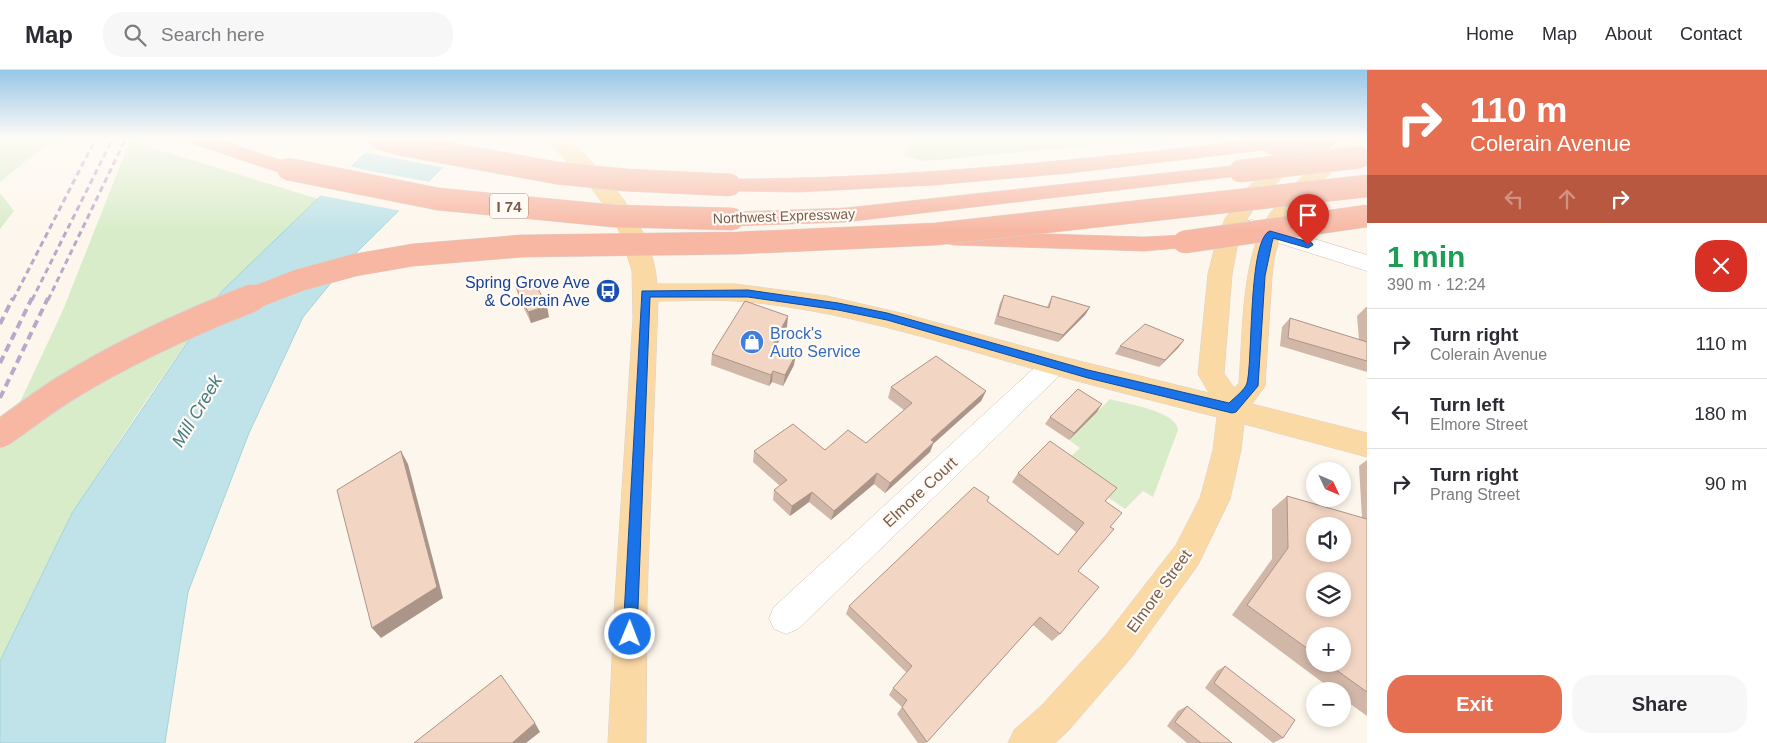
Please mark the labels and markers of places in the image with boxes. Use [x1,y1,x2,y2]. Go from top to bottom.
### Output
pin [1287,194,1329,245]
place label: Spring Grove Ave & Colerain Ave [465,274,590,309]
bus stop icon: Spring Grove Ave & Colerain Ave [595,278,621,304]
place label: Brock's Auto Service [770,325,861,360]
shop icon: Brock's Auto Service [739,329,765,355]

